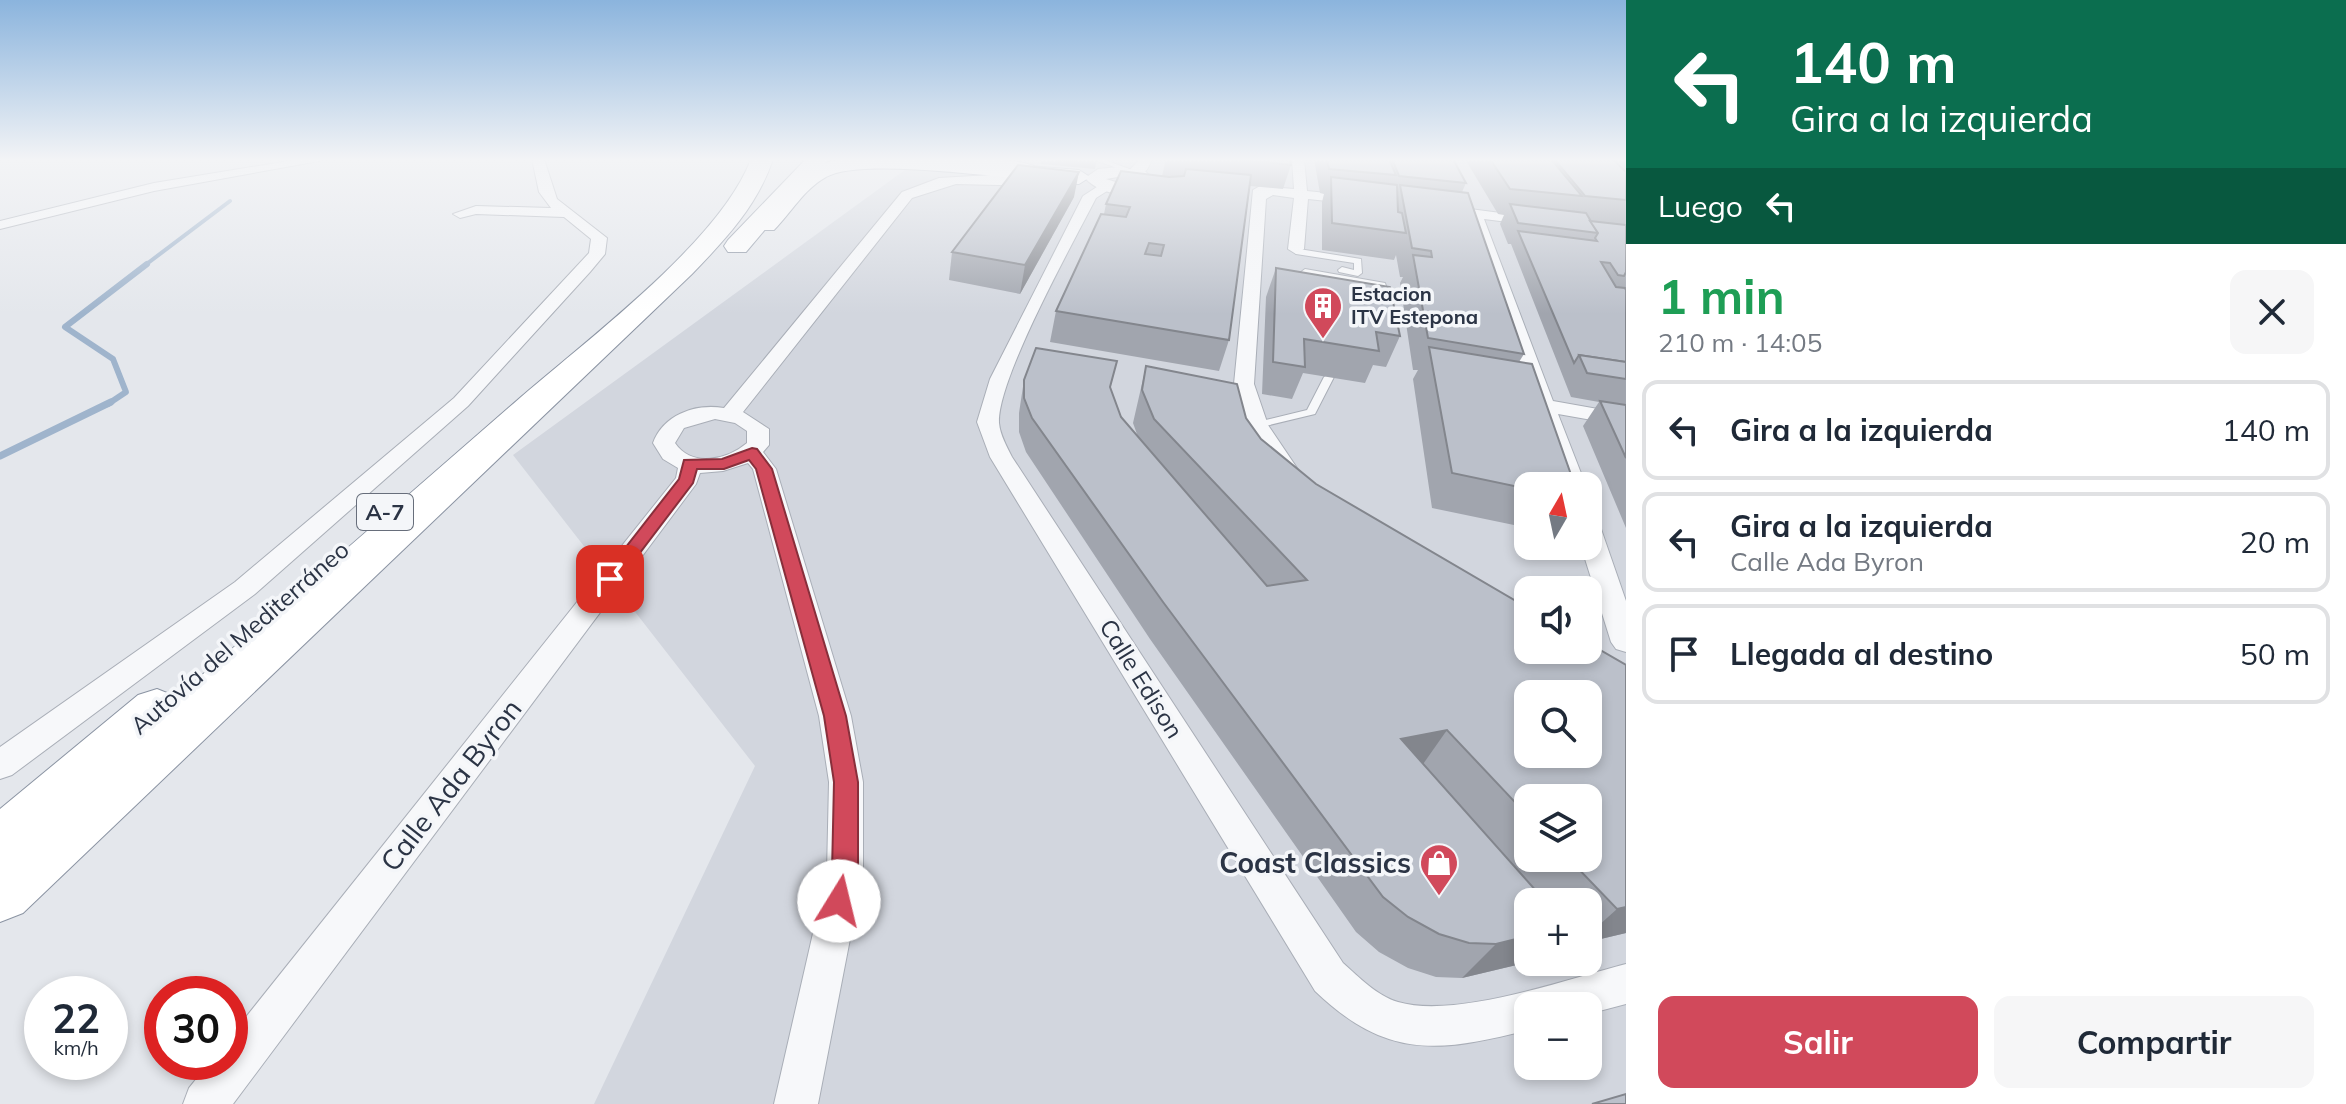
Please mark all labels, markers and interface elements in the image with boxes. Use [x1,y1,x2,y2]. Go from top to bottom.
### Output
text: 140 m [1790,27,1957,97]
icon: left [1658,32,1762,136]
text: Gira a la izquierda [1790,96,2093,141]
icon: left [1759,184,1803,228]
text: Luego [1658,187,1743,225]
text: 1 min [1658,266,1785,326]
button: close [2230,270,2314,354]
place label: Estacion ITV Estepona [1351,281,1478,329]
building icon: Estacion ITV Estepona [1302,285,1344,340]
text: 210 m · 14:05 [1658,326,1822,359]
icon: left [1662,408,1706,452]
text: Gira a la izquierda [1730,411,1993,449]
text: 140 m [2222,411,2310,449]
north arrow [1514,472,1602,560]
map controls [1514,472,1602,1080]
road number: A-7 [357,494,413,530]
text: Gira a la izquierda [1730,507,1993,545]
icon: left [1662,520,1706,564]
text: 20 m [2240,523,2310,561]
street label: Autovía del Mediterráneo [124,534,355,740]
pin [576,545,644,613]
text: Calle Ada Byron [1730,545,1924,578]
icon: arrive [588,557,632,601]
button: sound [1514,576,1602,664]
street label: Calle Edison [1093,613,1190,744]
icon: arrive [1662,632,1706,676]
text: Llegada al destino [1730,635,1993,673]
text: 50 m [2240,635,2310,673]
button: search [1514,680,1602,768]
street label: Calle Ada Byron [372,692,529,878]
button: layers [1514,784,1602,872]
shop icon: Coast Classics [1418,842,1460,897]
place label: Coast Classics [1219,845,1411,880]
position arrow [797,859,881,943]
button: + [1514,888,1602,976]
speed limit sign: 30 [144,976,248,1080]
button: − [1514,992,1602,1080]
text: 22 [52,993,100,1043]
button: Salir [1658,996,1978,1088]
button: Compartir [1994,996,2314,1088]
text: km/h [53,1035,99,1060]

